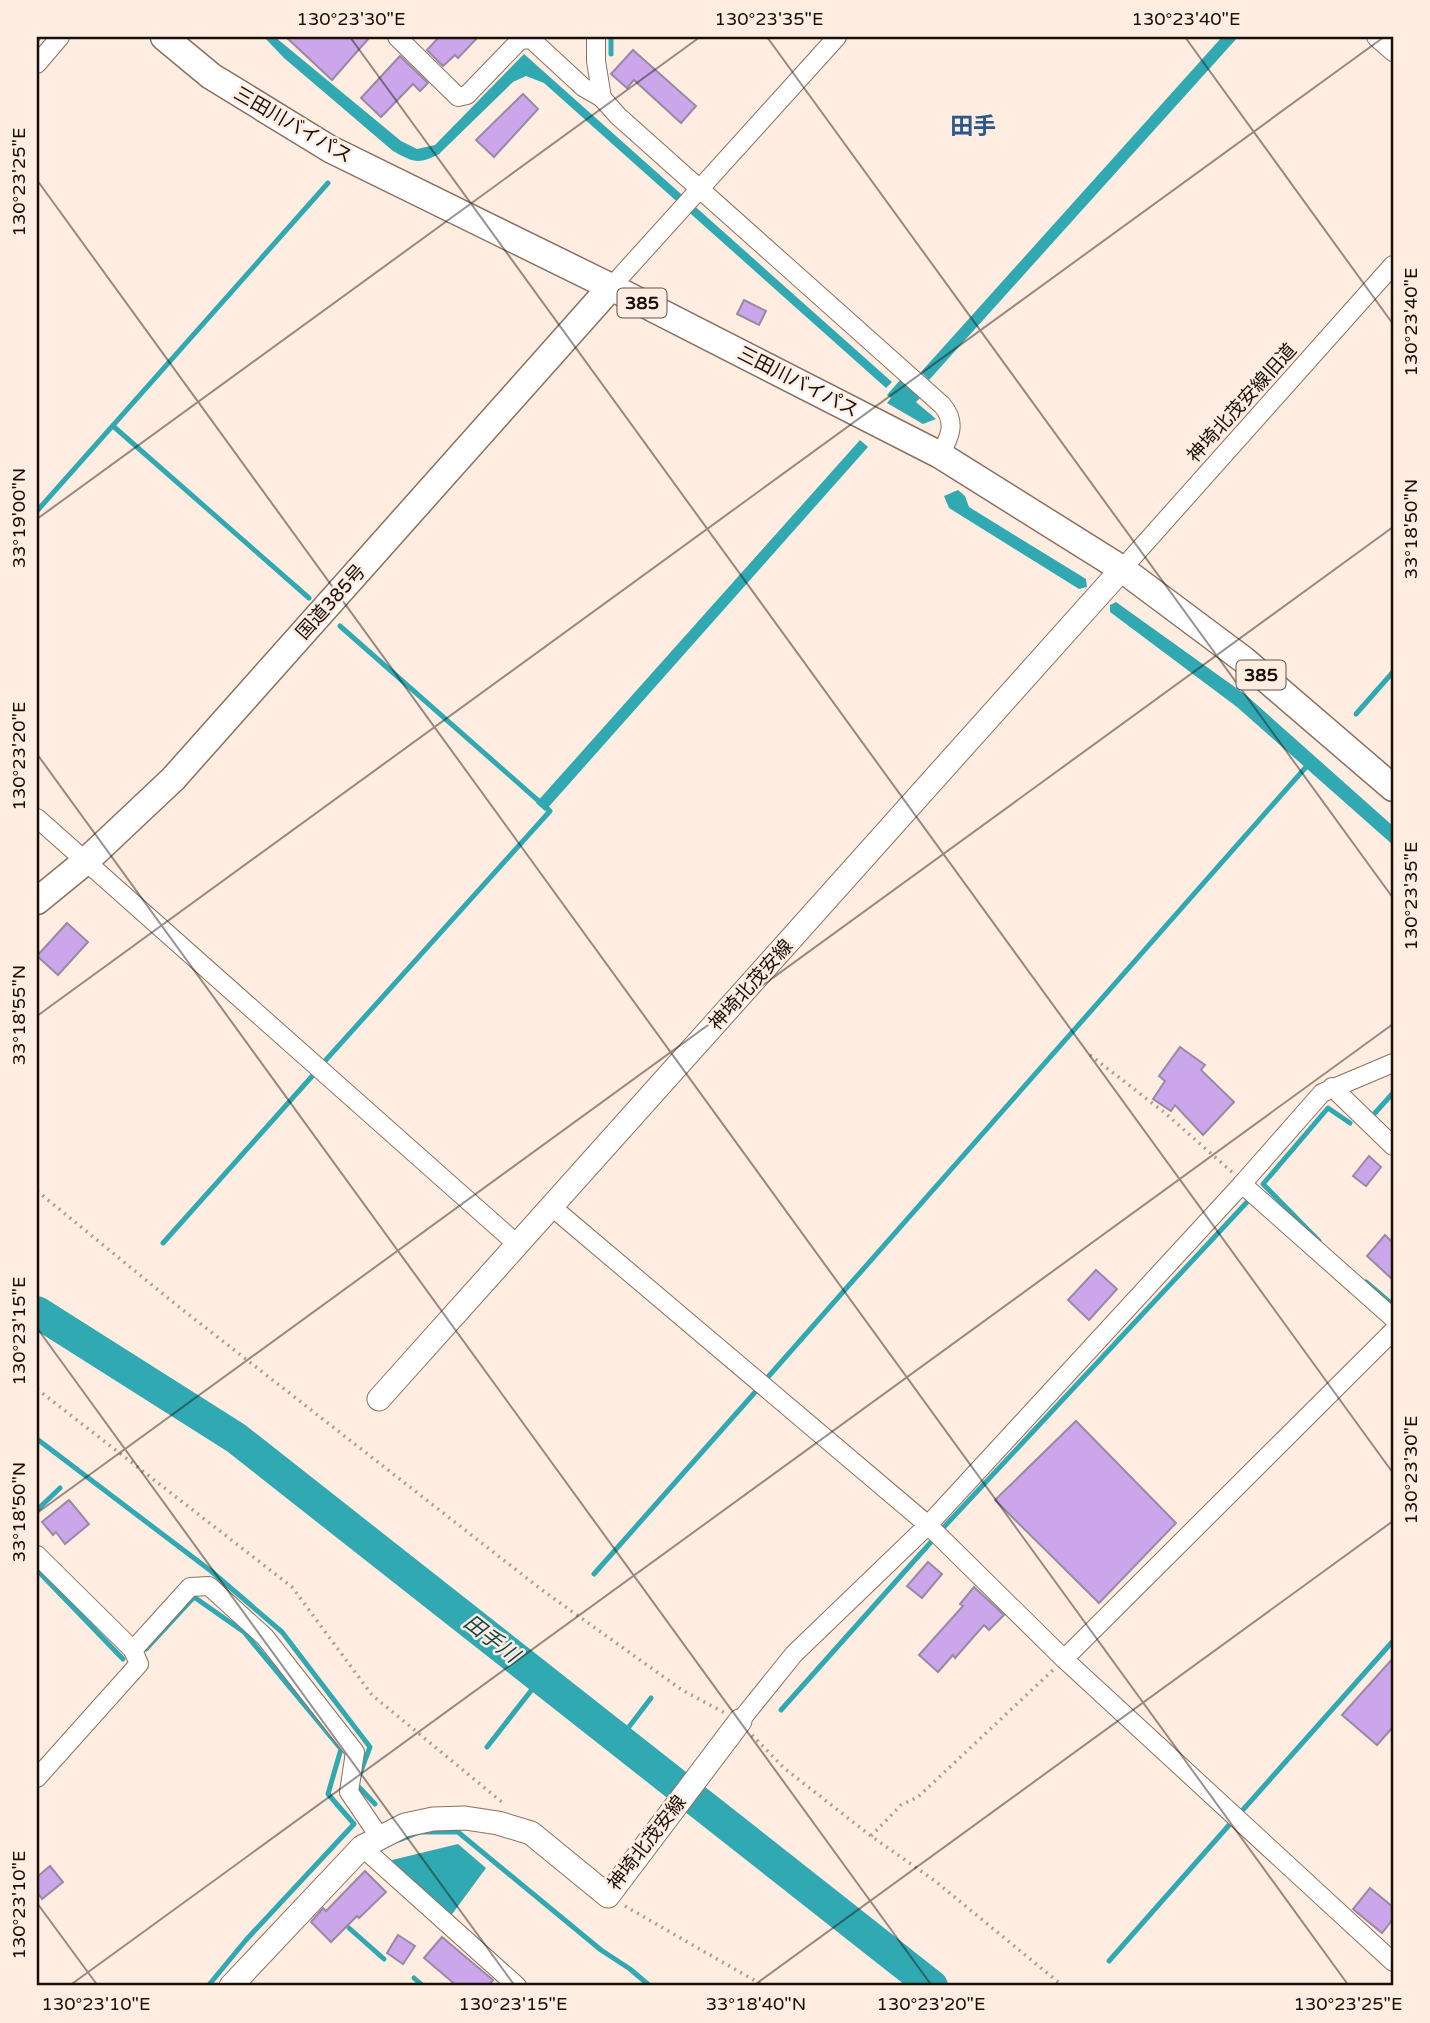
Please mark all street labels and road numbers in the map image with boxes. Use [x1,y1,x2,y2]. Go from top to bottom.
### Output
street label: 三田川バイパス [230,82,356,168]
road number: 385 [618,288,666,318]
street label: 神埼北茂安線旧道 [1183,339,1301,467]
street label: 三田川バイパス [734,342,862,422]
street label: 国道385号 [292,560,370,644]
road number: 385 [1236,660,1286,690]
street label: 神埼北茂安線 [705,935,797,1035]
street label: 神埼北茂安線 [603,1791,691,1895]

